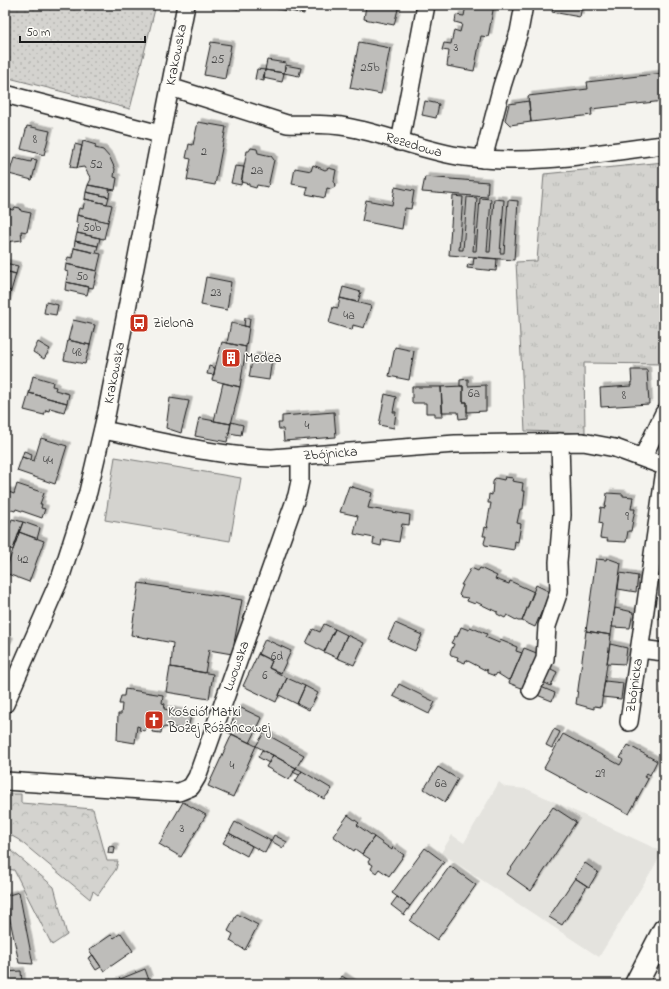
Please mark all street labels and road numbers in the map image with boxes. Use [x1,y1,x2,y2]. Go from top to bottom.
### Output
street label: Krakowska [160,22,193,87]
street label: Rezedowa [383,127,444,163]
street label: Krakowska [98,340,131,405]
street label: Zbójnicka [302,441,358,466]
street label: Lwowska [218,638,255,694]
street label: Zbójnicka [620,657,648,714]

